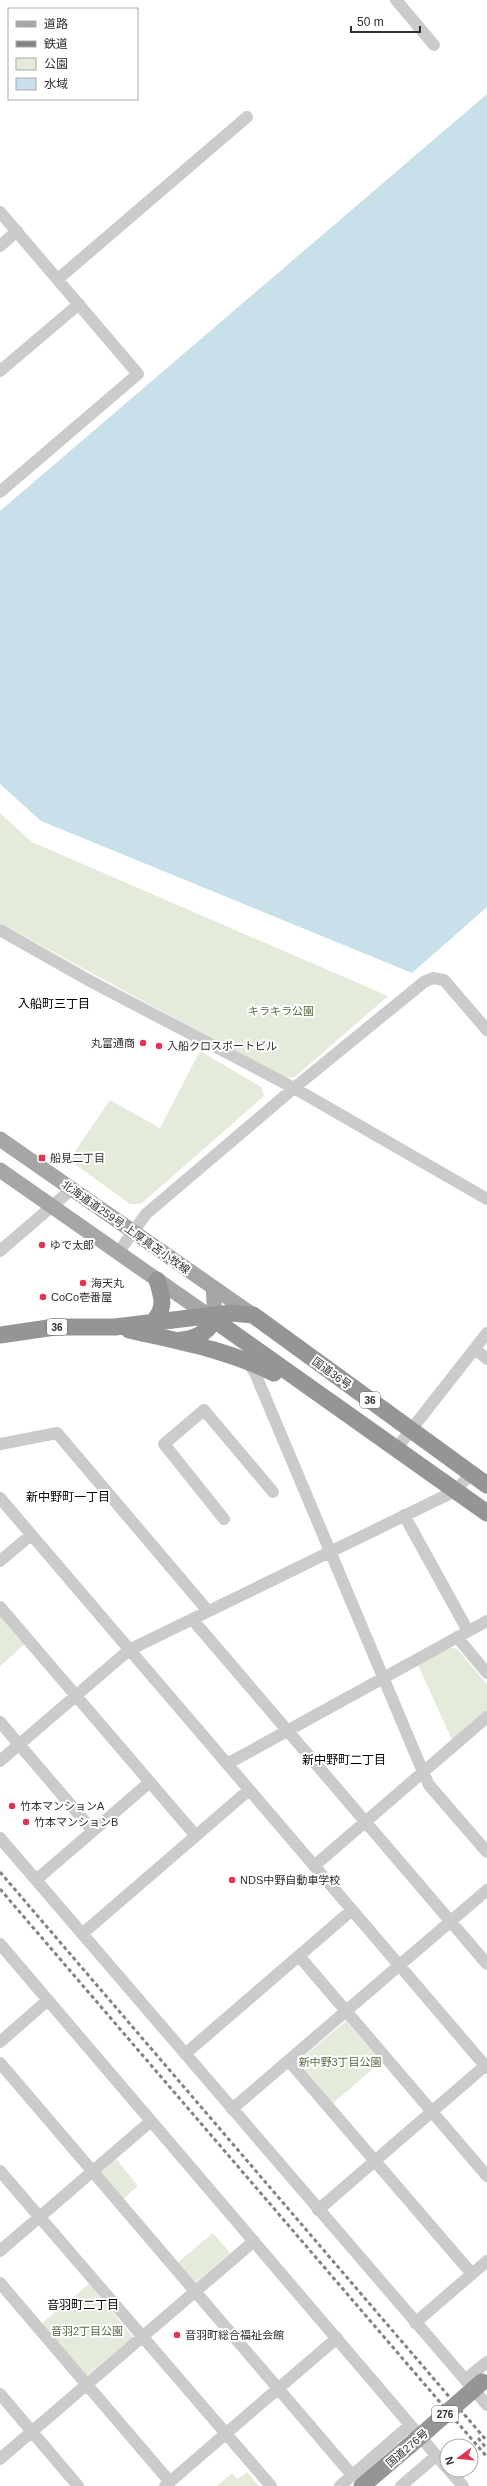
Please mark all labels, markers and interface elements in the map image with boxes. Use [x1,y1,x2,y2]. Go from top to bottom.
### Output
legend [8,8,138,100]
scale bar [351,8,420,34]
text: 50 m [357,15,384,29]
text: 道路 [44,17,68,31]
text: 鉄道 [44,37,68,51]
text: 公園 [44,57,68,71]
text: 水域 [44,77,68,91]
district label: 入船町三丁目 [18,997,90,1011]
park label: キラキラ公園 [248,1005,314,1017]
place label: 丸富通商 [91,1037,135,1049]
marker: 丸富通商 [138,1038,148,1048]
place label: 入船クロスポートビル [167,1040,277,1052]
marker: 入船クロスポートビル [154,1041,164,1051]
place label: 船見二丁目 [50,1152,105,1164]
marker: 船見二丁目 [37,1153,47,1163]
street label: 北海道道259号 上厚真苫小牧線 [60,1178,192,1276]
place label: ゆで太郎 [50,1239,94,1251]
marker: ゆで太郎 [37,1240,47,1250]
place label: 海天丸 [91,1277,124,1289]
marker: 海天丸 [78,1278,88,1288]
place label: CoCo壱番屋 [51,1291,112,1303]
marker: CoCo壱番屋 [38,1292,48,1302]
road number: 36 [47,1319,67,1335]
street label: 国道36号 [310,1355,354,1391]
road number: 36 [360,1392,380,1408]
district label: 新中野町一丁目 [26,1490,110,1504]
district label: 新中野町二丁目 [302,1753,386,1767]
place label: 竹本マンションA [20,1800,105,1812]
marker: 竹本マンションA [7,1801,17,1811]
place label: 竹本マンションB [34,1816,118,1828]
marker: 竹本マンションB [21,1817,31,1827]
place label: NDS中野自動車学校 [240,1874,340,1886]
marker: NDS中野自動車学校 [227,1875,237,1885]
park label: 新中野3丁目公園 [298,2056,382,2068]
district label: 音羽町二丁目 [47,2298,119,2312]
park label: 音羽2丁目公園 [51,2325,123,2337]
place label: 音羽町総合福祉会館 [185,2329,284,2341]
marker: 音羽町総合福祉会館 [172,2330,182,2340]
road number: 276 [432,2406,458,2422]
street label: 国道276号 [384,2427,430,2469]
north arrow [439,2438,479,2478]
text: N [443,2455,456,2466]

